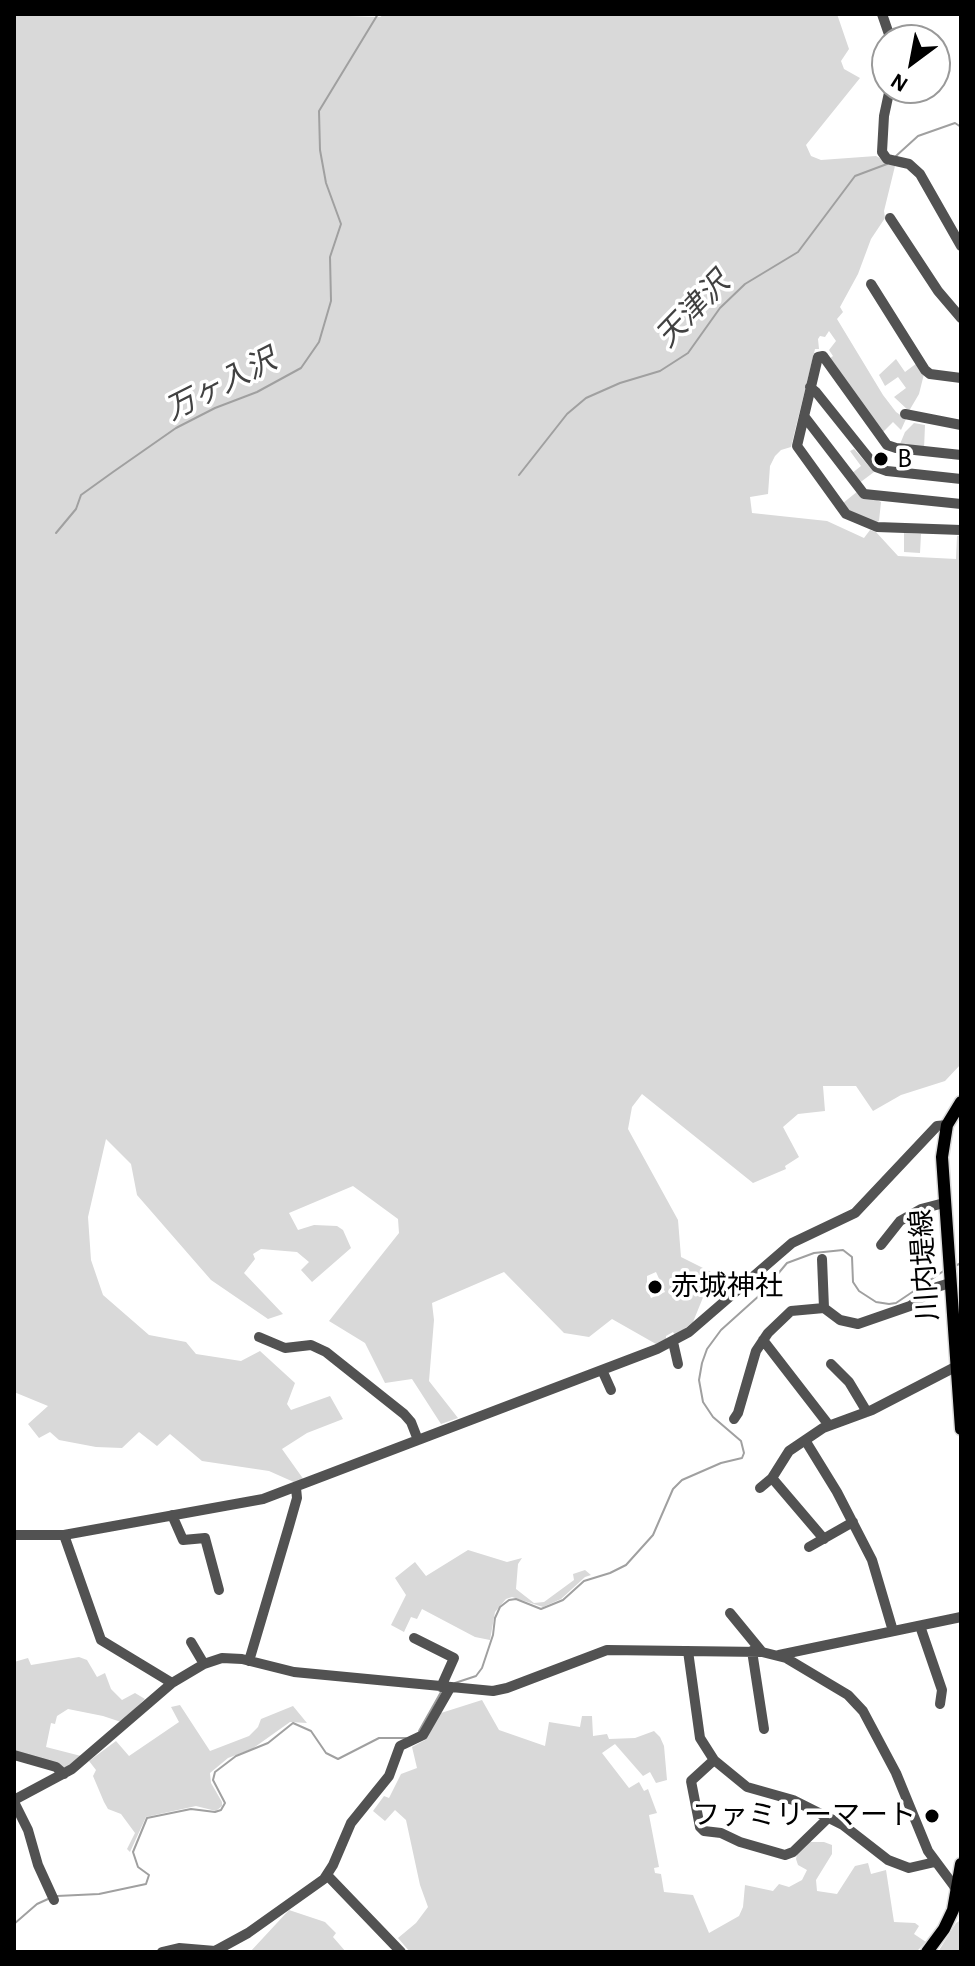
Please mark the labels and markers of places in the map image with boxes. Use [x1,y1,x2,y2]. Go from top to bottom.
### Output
place label: B [897,442,912,476]
marker: B [872,450,890,468]
place label: 赤城神社 [671,1270,783,1304]
marker: 赤城神社 [646,1278,664,1296]
place label: ファミリーマート [692,1799,916,1833]
marker: ファミリーマート [923,1807,941,1825]

